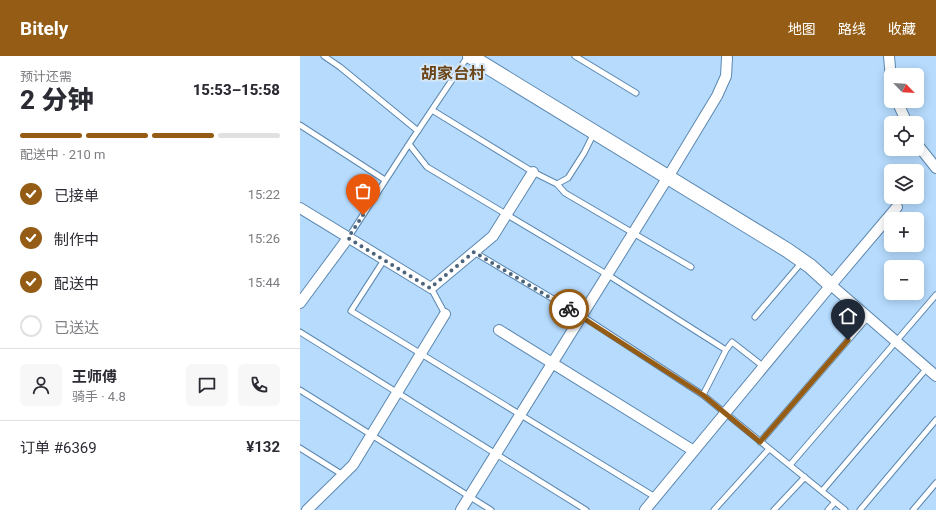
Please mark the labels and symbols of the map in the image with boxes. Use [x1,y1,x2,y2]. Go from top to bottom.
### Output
district label: 胡家台村 [421,64,485,83]
north arrow [884,68,924,108]
pin [346,174,380,215]
courier [549,289,589,329]
pin [831,299,865,340]

